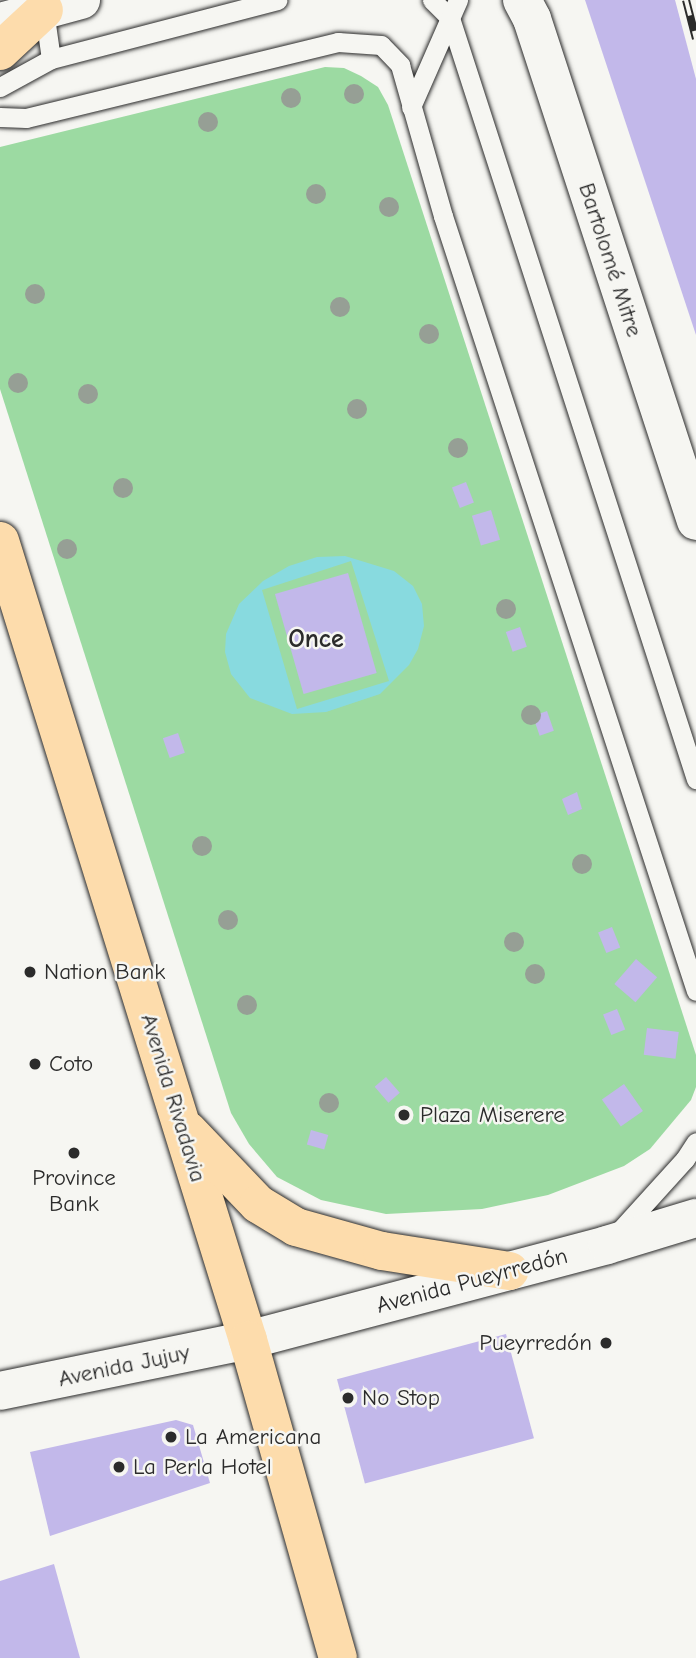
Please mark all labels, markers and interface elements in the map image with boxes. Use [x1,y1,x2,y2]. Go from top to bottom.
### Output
street label: Bartolomé Mitre [572,180,648,340]
district label: Once [288,624,344,656]
place label: Nation Bank [44,958,165,986]
marker: Nation Bank [22,964,38,980]
street label: Avenida Rivadavia [134,1011,212,1185]
place label: Coto [49,1050,93,1078]
marker: Coto [27,1056,43,1072]
place label: Plaza Miserere [420,1101,565,1129]
marker: Plaza Miserere [394,1105,414,1125]
marker: Province Bank [66,1145,82,1161]
place label: Province Bank [32,1164,116,1218]
street label: Avenida Pueyrredón [373,1242,571,1320]
place label: Pueyrredón [479,1329,592,1357]
marker: Pueyrredón [598,1335,614,1351]
street label: Avenida Jujuy [56,1339,192,1393]
place label: No Stop [362,1384,440,1412]
marker: No Stop [340,1390,356,1406]
place label: La Americana [185,1423,321,1451]
marker: La Americana [163,1429,179,1445]
place label: La Perla Hotel [133,1453,272,1481]
marker: La Perla Hotel [111,1459,127,1475]

